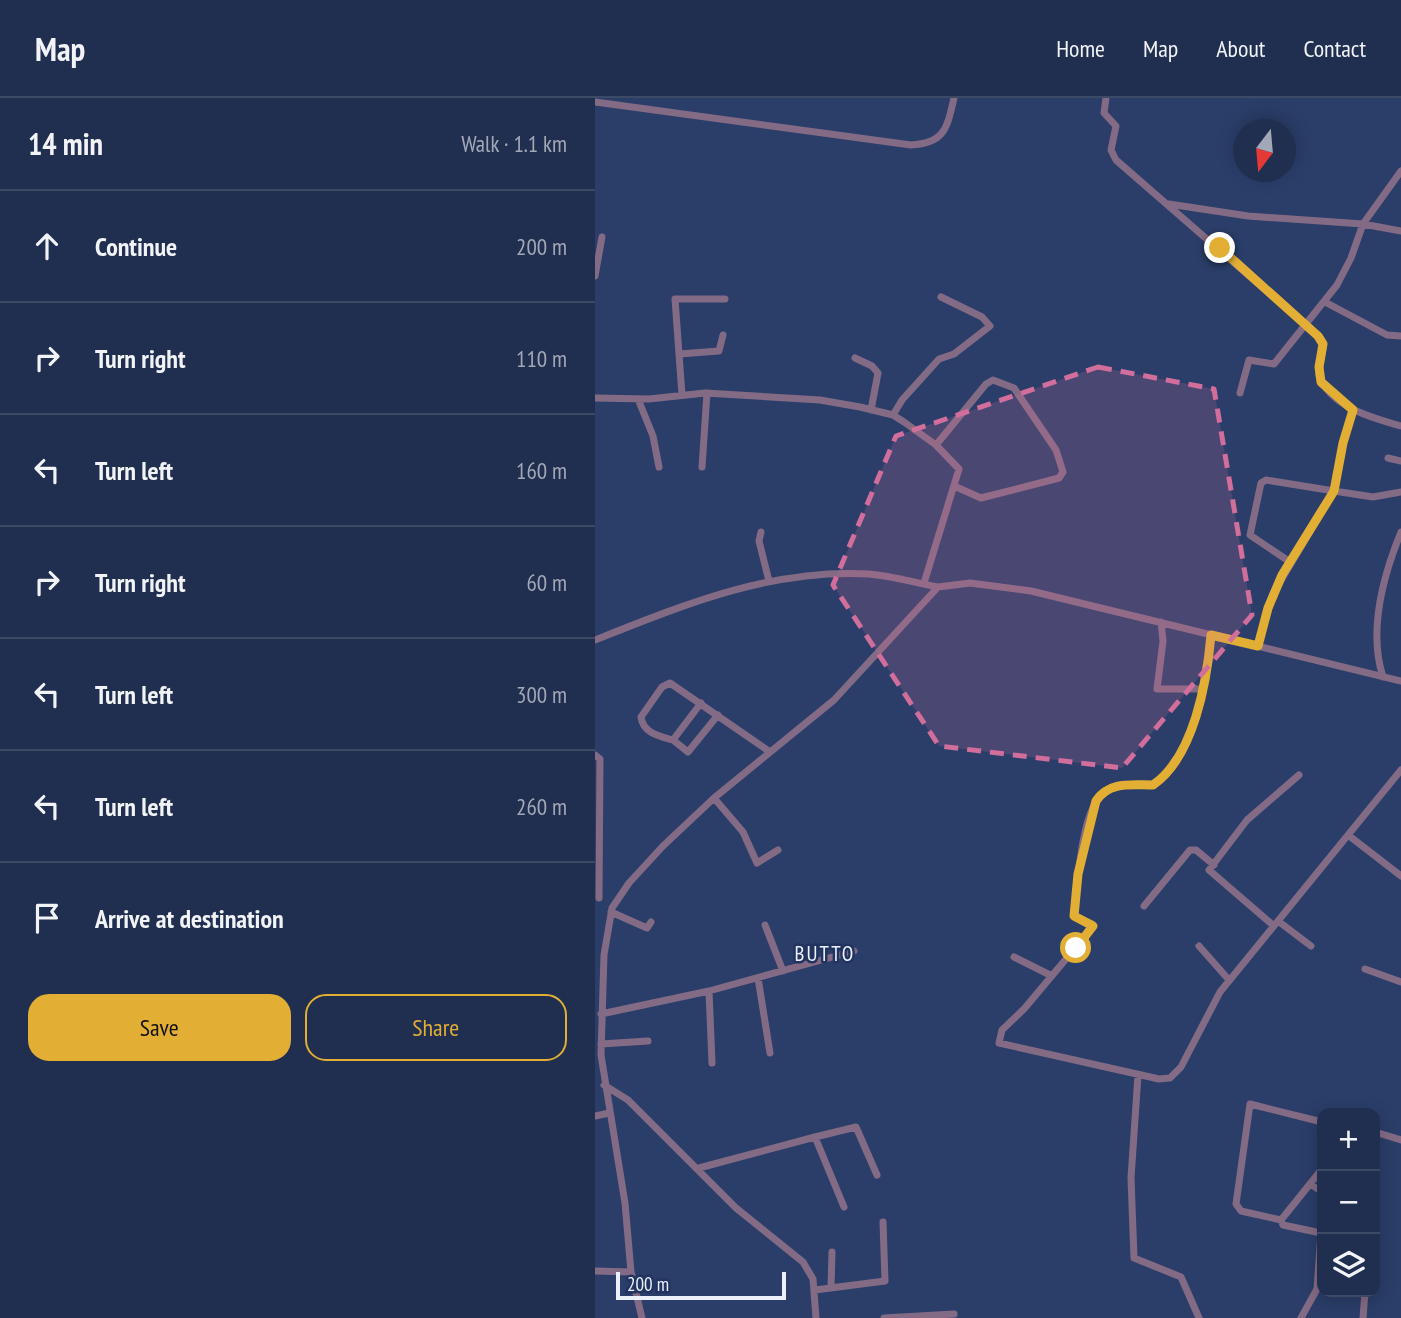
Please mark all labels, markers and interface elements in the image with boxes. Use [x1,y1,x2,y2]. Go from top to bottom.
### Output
text: Map [35,27,85,70]
text: Home [1056,33,1105,64]
text: Map [1143,33,1178,64]
text: About [1216,33,1265,64]
text: Contact [1303,33,1366,64]
north arrow [1233,119,1296,182]
text: 14 min [28,124,103,163]
text: Walk · 1.1 km [461,129,567,158]
icon: ahead [28,227,66,265]
text: Continue [95,230,177,263]
text: 200 m [516,232,567,261]
route end [1204,232,1235,263]
icon: right [28,339,66,377]
text: Turn right [95,342,186,375]
text: 110 m [516,344,567,373]
icon: left [28,451,66,489]
text: Turn left [95,454,173,487]
text: 160 m [516,456,567,485]
icon: right [28,563,66,601]
text: Turn right [95,566,186,599]
text: 60 m [526,568,567,597]
icon: left [28,675,66,713]
text: Turn left [95,678,173,711]
text: 300 m [516,680,567,709]
icon: left [28,787,66,825]
text: Turn left [95,790,173,823]
text: 260 m [516,792,567,821]
icon: arrive [28,899,66,937]
text: Arrive at destination [95,902,284,935]
route start [1060,932,1091,963]
district label: BUTTO [795,940,855,967]
button: Save [28,994,291,1061]
button: Share [305,994,567,1061]
map controls [1317,1108,1380,1297]
button: + [1317,1108,1380,1171]
button: − [1317,1171,1380,1234]
button: layers [1317,1234,1380,1297]
scale bar [616,1269,786,1301]
text: 200 m [627,1272,669,1296]

